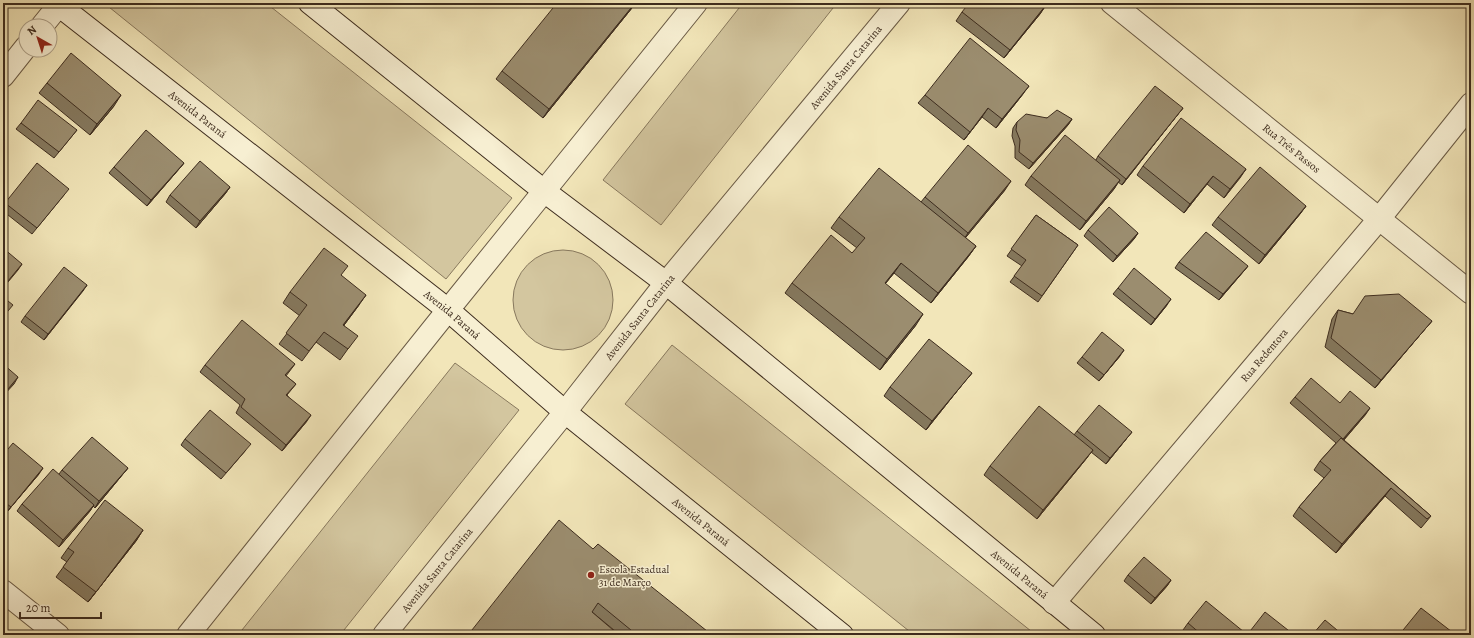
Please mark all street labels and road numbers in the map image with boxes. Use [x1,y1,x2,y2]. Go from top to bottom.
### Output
street label: Avenida Santa Catarina [806,21,886,113]
street label: Avenida Paraná [165,86,230,142]
street label: Rua Três Passos [1259,120,1324,177]
street label: Avenida Santa Catarina [601,270,679,364]
street label: Avenida Paraná [420,286,484,343]
street label: Rua Redentora [1237,324,1292,385]
street label: Avenida Paraná [668,494,733,550]
street label: Avenida Santa Catarina [398,524,477,616]
street label: Avenida Paraná [987,546,1052,603]

